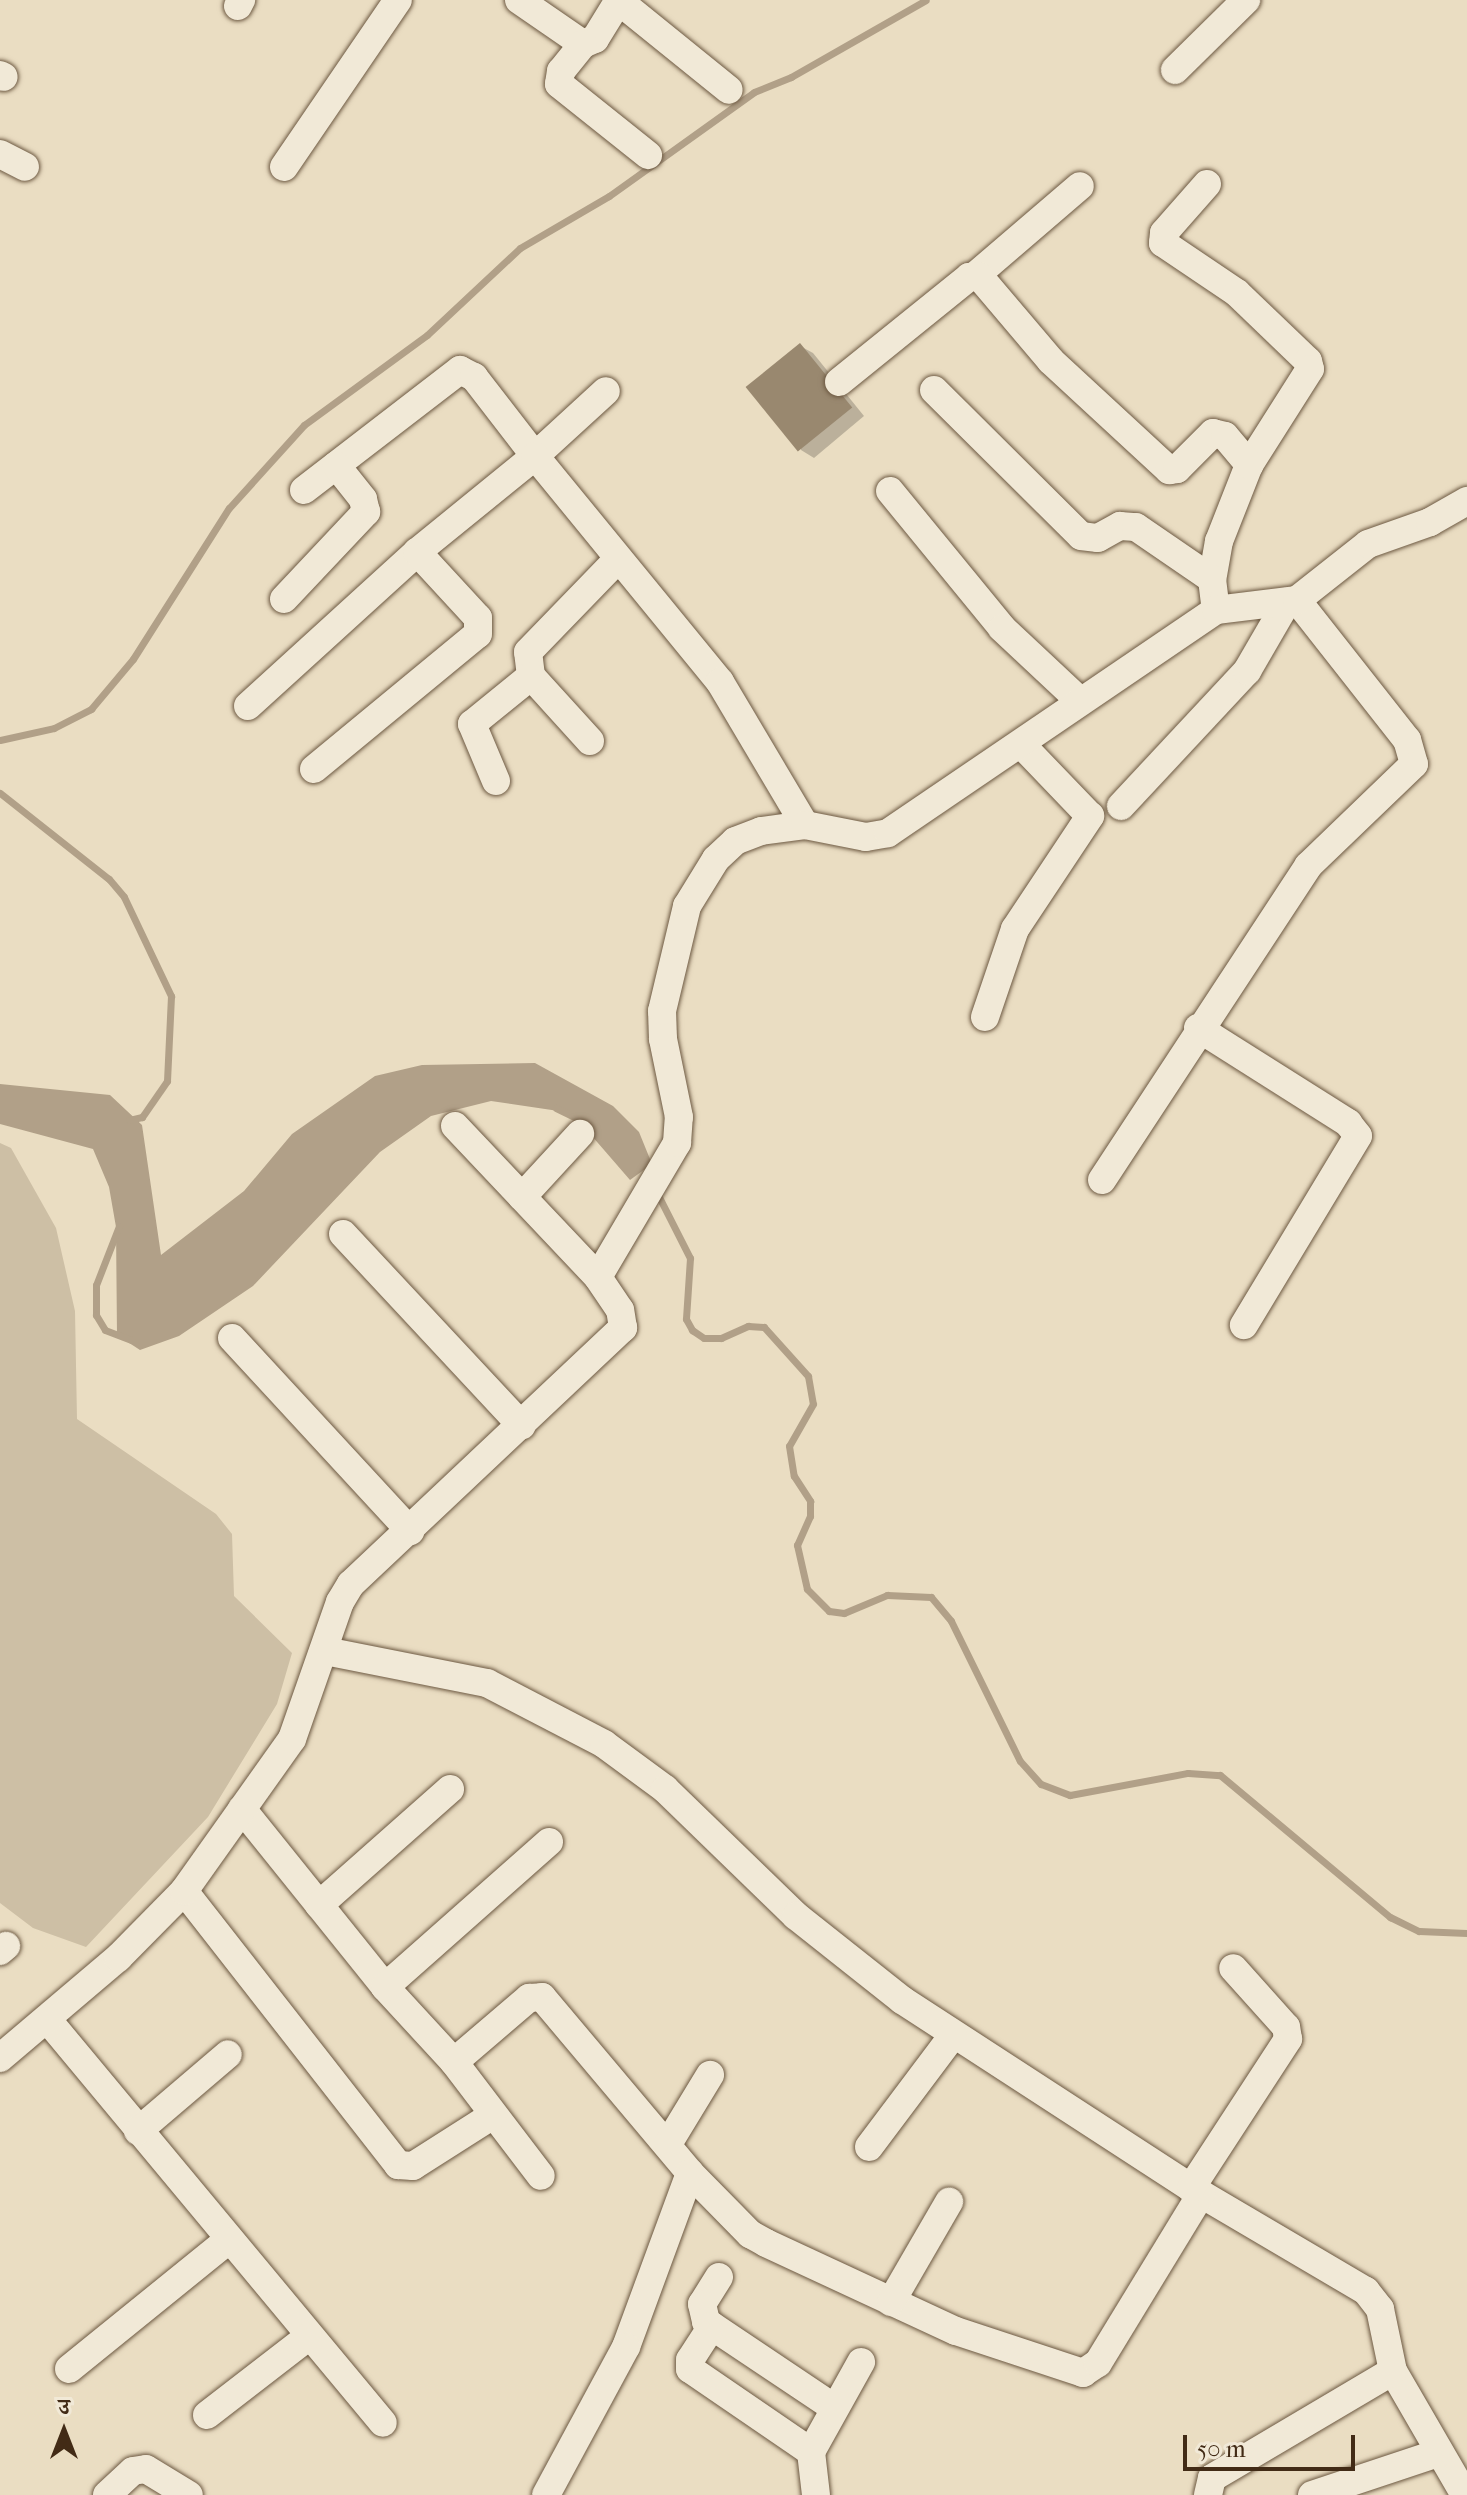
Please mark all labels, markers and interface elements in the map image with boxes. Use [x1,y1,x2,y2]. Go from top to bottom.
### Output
north arrow [24,2391,104,2471]
text: उ [58,2394,70,2420]
scale bar [1187,2419,1359,2469]
text: 50 m [1197,2435,1246,2463]

